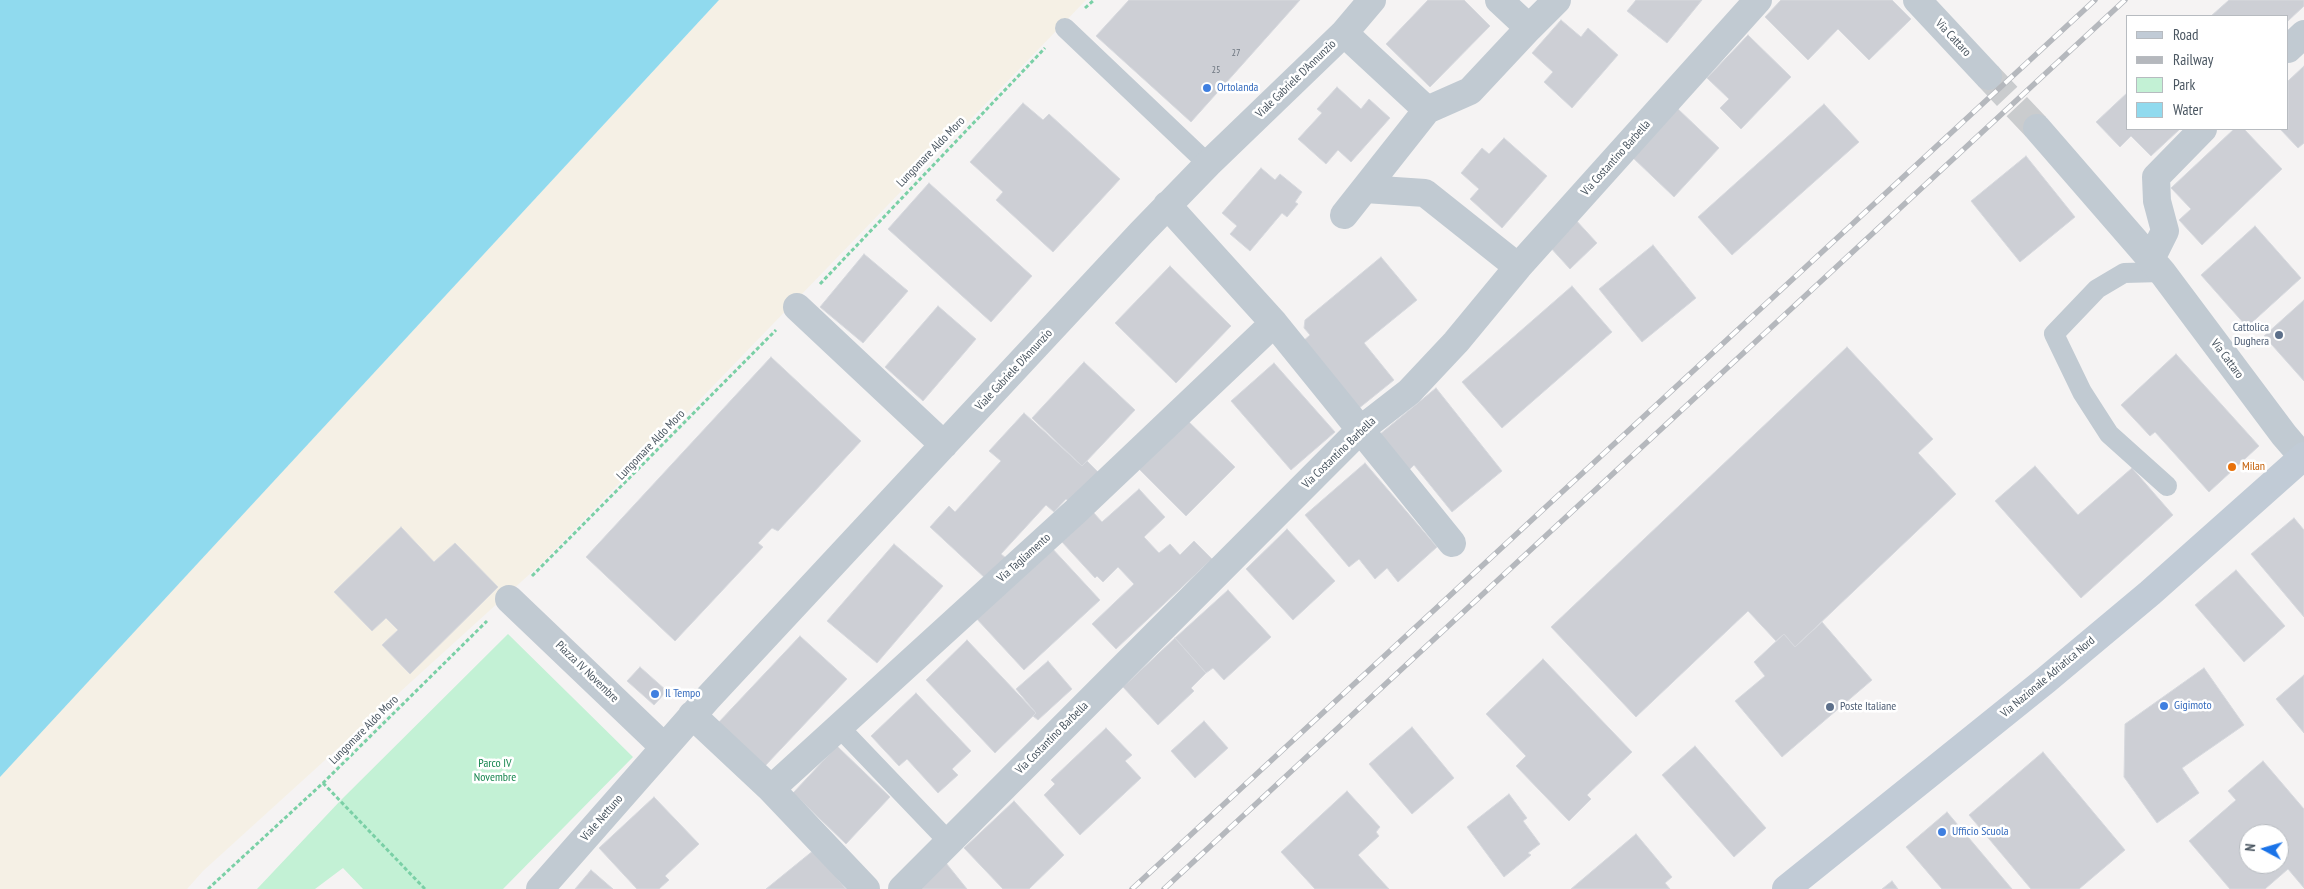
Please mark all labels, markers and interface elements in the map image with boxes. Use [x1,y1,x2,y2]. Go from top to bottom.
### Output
legend [2126,15,2289,130]
street label: Via Cattaro [1932,16,1974,60]
text: Road [2173,25,2199,44]
street label: Viale Gabriele D'Annunzio [1253,37,1339,121]
house number: 27 [1232,47,1240,59]
text: Railway [2173,50,2213,69]
house number: 25 [1212,64,1220,76]
text: Park [2173,75,2195,94]
place label: Ortolanda [1217,81,1258,95]
marker: Ortolanda [1201,82,1213,94]
text: Water [2173,100,2203,119]
street label: Lungomare Aldo Moro [894,114,968,190]
street label: Via Costantino Barbella [1578,117,1654,199]
place label: Cattolica Dughera [2233,321,2269,349]
street label: Viale Gabriele D'Annunzio [973,326,1055,414]
marker: Cattolica Dughera [2273,329,2285,341]
street label: Via Cattaro [2208,336,2246,382]
street label: Lungomare Aldo Moro [614,407,688,483]
street label: Via Costantino Barbella [1299,414,1379,492]
place label: Milan [2242,460,2265,474]
marker: Milan [2226,461,2238,473]
street label: Via Tagliamento [994,530,1054,586]
street label: Via Nazionale Adriatica Nord [1998,633,2098,721]
street label: Piazza IV Novembre [552,638,622,706]
place label: Il Tempo [665,687,700,701]
marker: Il Tempo [649,688,661,700]
street label: Lungomare Aldo Moro [326,692,402,768]
street label: Via Costantino Barbella [1013,699,1091,777]
place label: Gigimoto [2174,699,2212,713]
place label: Poste Italiane [1840,700,1896,714]
marker: Gigimoto [2158,700,2170,712]
marker: Poste Italiane [1824,701,1836,713]
park label: Parco IV Novembre [474,757,516,785]
street label: Viale Nettuno [578,792,626,844]
north arrow [2239,824,2289,874]
place label: Ufficio Scuola [1952,825,2009,839]
marker: Ufficio Scuola [1936,826,1948,838]
text: N [2241,843,2259,852]

